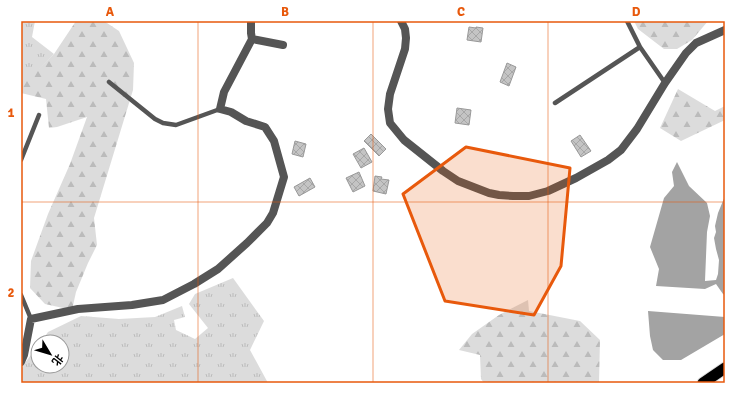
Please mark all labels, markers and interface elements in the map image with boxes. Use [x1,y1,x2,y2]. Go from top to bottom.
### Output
text: A [106,4,115,20]
text: B [281,4,289,20]
text: C [457,4,465,20]
text: D [632,4,641,20]
text: 1 [7,105,15,121]
text: 2 [7,285,15,301]
north arrow [30,334,70,374]
text: 北 [49,352,66,368]

